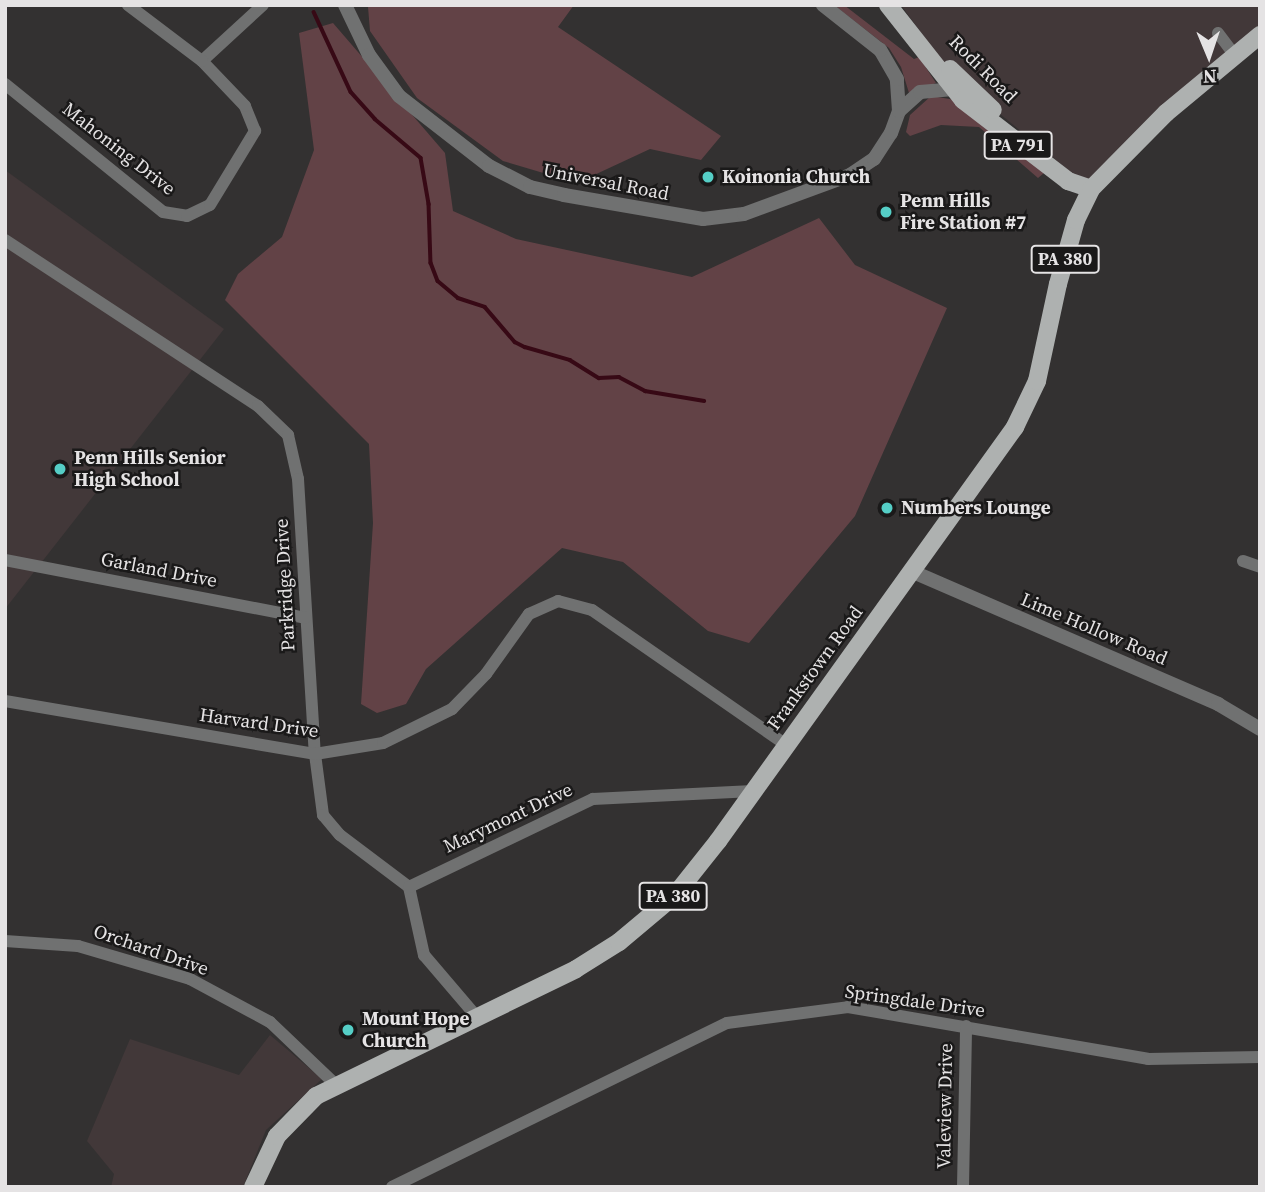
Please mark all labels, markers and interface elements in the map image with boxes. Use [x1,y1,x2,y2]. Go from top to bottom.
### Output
north arrow [1174,21,1244,91]
street label: Rodi Road [944,30,1022,108]
text: N [1202,64,1217,90]
street label: Mahoning Drive [58,98,180,200]
road number: PA 791 [983,130,1053,160]
street label: Universal Road [541,159,671,205]
place label: Koinonia Church [722,166,870,188]
marker: Koinonia Church [700,169,716,185]
place label: Penn Hills Fire Station #7 [900,190,1026,234]
marker: Penn Hills Fire Station #7 [878,204,894,220]
road number: PA 380 [1030,244,1100,274]
place label: Penn Hills Senior High School [74,447,226,491]
marker: Penn Hills Senior High School [52,461,68,477]
place label: Numbers Lounge [901,497,1051,519]
marker: Numbers Lounge [879,500,895,516]
street label: Parkridge Drive [270,518,300,652]
street label: Garland Drive [99,548,219,592]
street label: Lime Hollow Road [1017,588,1171,670]
street label: Frankstown Road [762,601,868,735]
street label: Harvard Drive [198,703,320,743]
street label: Marymont Drive [440,778,576,858]
road number: PA 380 [638,882,708,911]
street label: Orchard Drive [90,920,212,980]
street label: Springdale Drive [843,980,987,1022]
place label: Mount Hope Church [362,1008,469,1052]
marker: Mount Hope Church [340,1022,356,1038]
street label: Valeview Drive [933,1043,957,1169]

